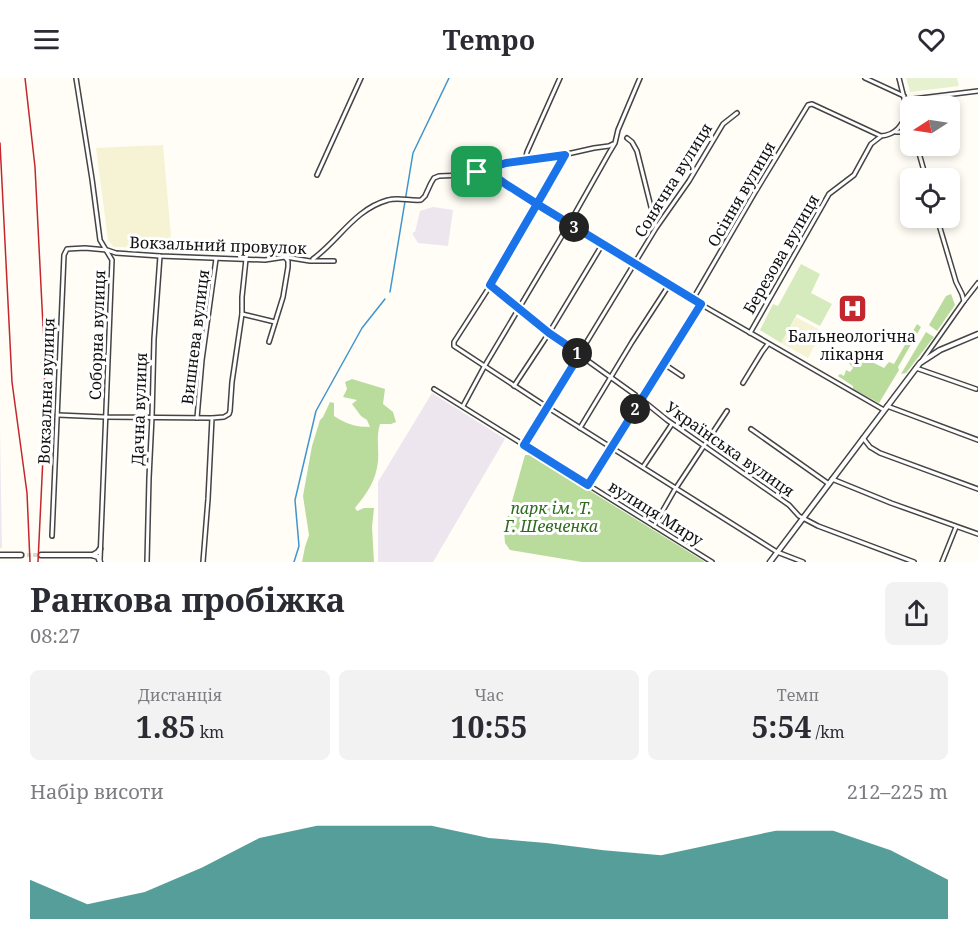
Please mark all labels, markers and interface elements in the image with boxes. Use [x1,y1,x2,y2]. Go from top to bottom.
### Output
text: Tempo [443,21,535,58]
icon: menu [30,23,63,56]
icon: heart [915,23,948,56]
north arrow [900,96,960,156]
map controls [900,96,960,228]
street label: Сонячна вулиця [629,119,717,241]
street label: Осіння вулиця [702,137,780,251]
pin [451,146,502,197]
icon: arrive [460,155,493,188]
button: locate [900,168,960,228]
street label: Березова вулиця [738,190,824,318]
pin: 3 [559,212,589,242]
text: 3 [569,216,579,238]
street label: Вокзальний провулок [129,231,307,259]
street label: Вишнева вулиця [176,268,214,406]
street label: Соборна вулиця [84,270,110,400]
hospital icon: Бальнеологічна лікарня [836,292,868,324]
street label: Вокзальна вулиця [32,317,60,465]
place label: Бальнеологічна лікарня [788,325,916,365]
pin: 1 [562,338,592,368]
text: 1 [572,342,582,364]
street label: Дачна вулиця [126,352,152,466]
pin: 2 [620,394,650,424]
street label: Українська вулиця [661,396,799,502]
text: 2 [630,398,640,420]
street label: вулиця Миру [604,475,708,551]
park label: парк ім. Т. Г. Шевченка [503,497,598,537]
text: Ранкова пробіжка [30,577,345,622]
button: share [885,582,948,645]
text: 08:27 [30,622,80,649]
text: Дистанція [138,684,222,706]
text: Час [474,684,504,706]
text: Темп [777,684,819,706]
text: 1.85 [136,706,196,747]
text: 10:55 [451,706,527,747]
text: 5:54 [751,706,811,747]
text: km [196,721,224,743]
text: /km [811,721,845,743]
text: Набір висоти [30,778,164,805]
text: 212–225 m [847,778,948,805]

